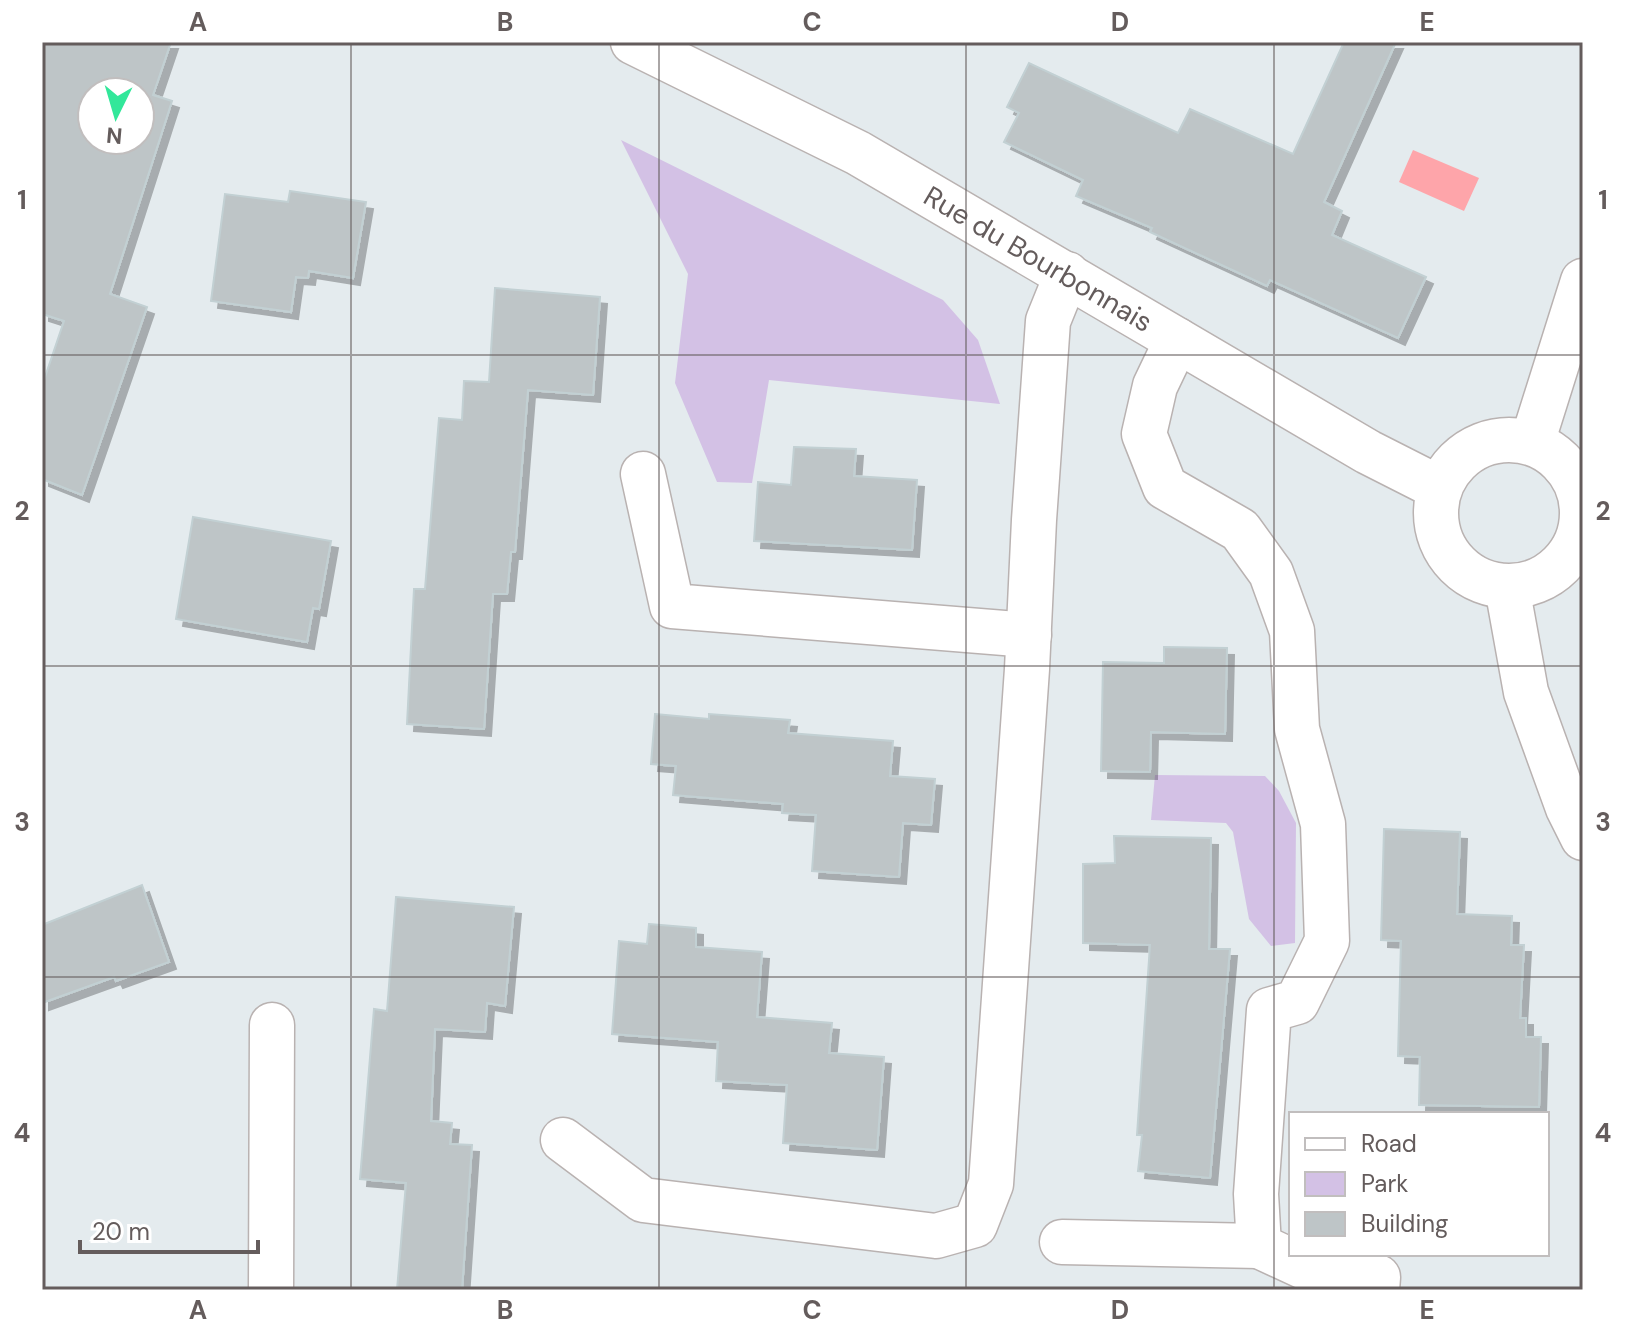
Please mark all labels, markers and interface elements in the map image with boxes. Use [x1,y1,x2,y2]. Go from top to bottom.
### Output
text: A [189,5,207,39]
text: B [497,5,513,39]
text: C [802,5,822,39]
text: D [1111,5,1129,39]
text: E [1419,5,1435,39]
north arrow [76,76,156,156]
text: N [105,120,124,151]
street label: Rue du Bourbonnais [917,178,1159,341]
text: 1 [17,183,27,217]
text: 1 [1598,183,1608,217]
text: 2 [14,494,30,528]
text: 2 [1595,494,1611,528]
text: 3 [14,805,30,839]
text: 3 [1595,805,1611,839]
legend [1289,1112,1549,1256]
text: 4 [14,1116,30,1150]
text: 4 [1595,1116,1611,1150]
text: Road [1361,1128,1417,1159]
text: Park [1361,1168,1408,1199]
scale bar [80,1204,258,1254]
text: Building [1361,1208,1448,1239]
text: 20 m [92,1216,150,1247]
text: A [189,1293,207,1327]
text: B [497,1293,513,1327]
text: C [802,1293,822,1327]
text: D [1111,1293,1129,1327]
text: E [1419,1293,1435,1327]

